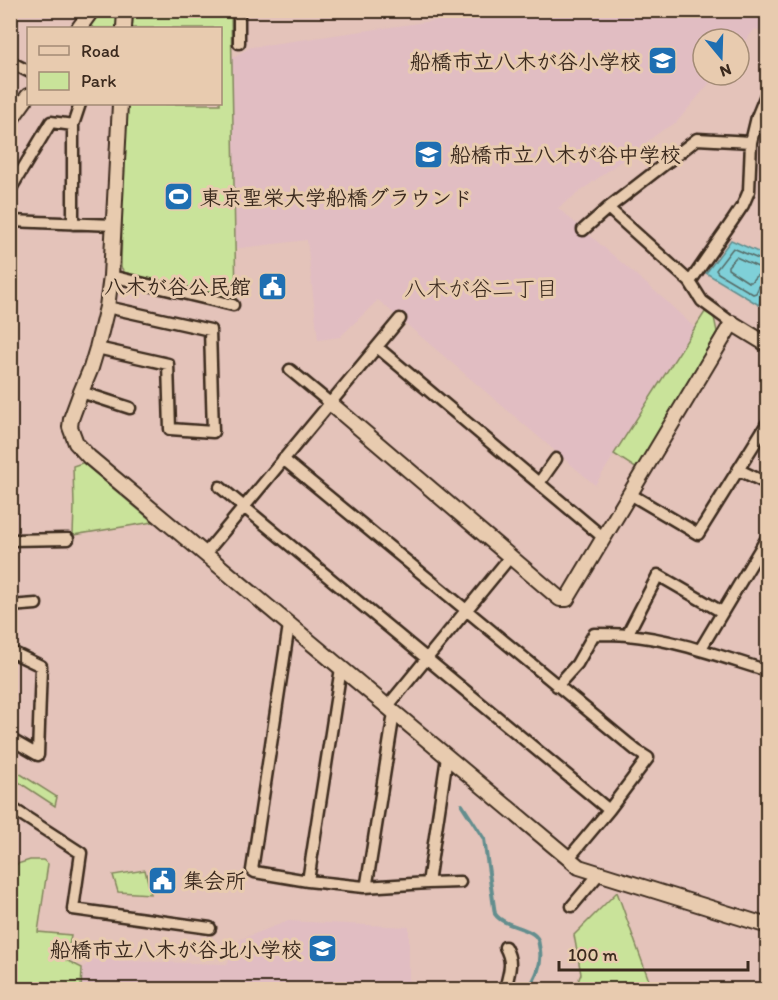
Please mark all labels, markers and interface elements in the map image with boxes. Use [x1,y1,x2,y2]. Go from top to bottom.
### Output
legend [27,27,222,105]
north arrow [691,27,751,87]
text: Road [81,40,120,62]
school or university icon: 船橋市立八木が谷小学校 [646,45,678,77]
place label: 船橋市立八木が谷小学校 [410,49,641,74]
text: N [718,60,734,81]
text: Park [81,70,116,92]
school or university icon: 船橋市立八木が谷中学校 [413,138,445,170]
place label: 船橋市立八木が谷中学校 [450,142,681,167]
sports icon: 東京聖栄大学船橋グラウンド [163,181,195,213]
place label: 東京聖栄大学船橋グラウンド [200,185,473,210]
public building icon: 八木が谷公民館 [256,270,288,302]
place label: 八木が谷公民館 [104,274,251,299]
district label: 八木が谷二丁目 [404,275,558,302]
public building icon: 集会所 [146,864,178,896]
place label: 集会所 [183,868,246,893]
school or university icon: 船橋市立八木が谷北小学校 [307,933,339,965]
scale bar [559,934,748,972]
place label: 船橋市立八木が谷北小学校 [50,937,302,962]
text: 100 m [568,944,618,966]

